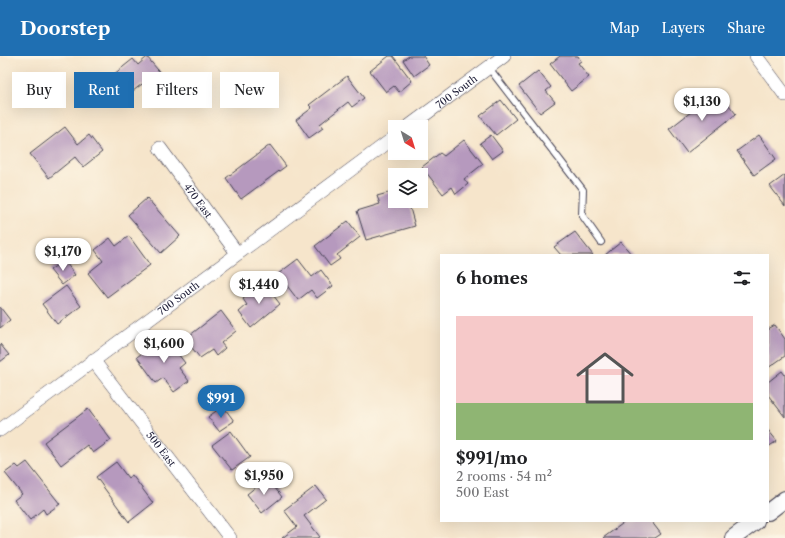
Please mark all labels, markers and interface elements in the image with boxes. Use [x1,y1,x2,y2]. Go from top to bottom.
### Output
text: Doorstep [20,17,110,40]
text: Map [609,19,639,37]
text: Layers [661,19,705,37]
text: Share [727,19,765,37]
chip: Buy [12,72,66,108]
chip: Rent [74,72,134,108]
chip: Filters [142,72,212,108]
chip: New [220,72,279,108]
street label: 700 South [433,72,480,111]
pin: $1,130 [669,88,735,122]
text: $1,130 [683,93,721,109]
north arrow [388,120,428,160]
map controls [388,120,428,208]
button: layers [388,168,428,208]
street label: 470 East [181,181,215,221]
pin: $1,170 [30,238,96,272]
text: $1,170 [44,243,82,259]
icon: filters [731,267,753,289]
text: 6 homes [456,268,528,288]
pin: $1,440 [226,271,292,305]
text: $1,440 [239,276,279,292]
street label: 700 South [155,278,203,318]
pin: $1,600 [131,330,197,364]
text: $1,600 [143,335,185,351]
icon: home [569,342,641,414]
pin: $991 [197,385,245,419]
text: $991 [207,390,235,406]
street label: 500 East [143,429,179,470]
text: $991/mo [456,448,528,468]
pin: $1,950 [231,462,297,496]
text: $1,950 [244,467,284,483]
text: 2 rooms · 54 m² [456,468,552,484]
text: 500 East [456,484,509,500]

